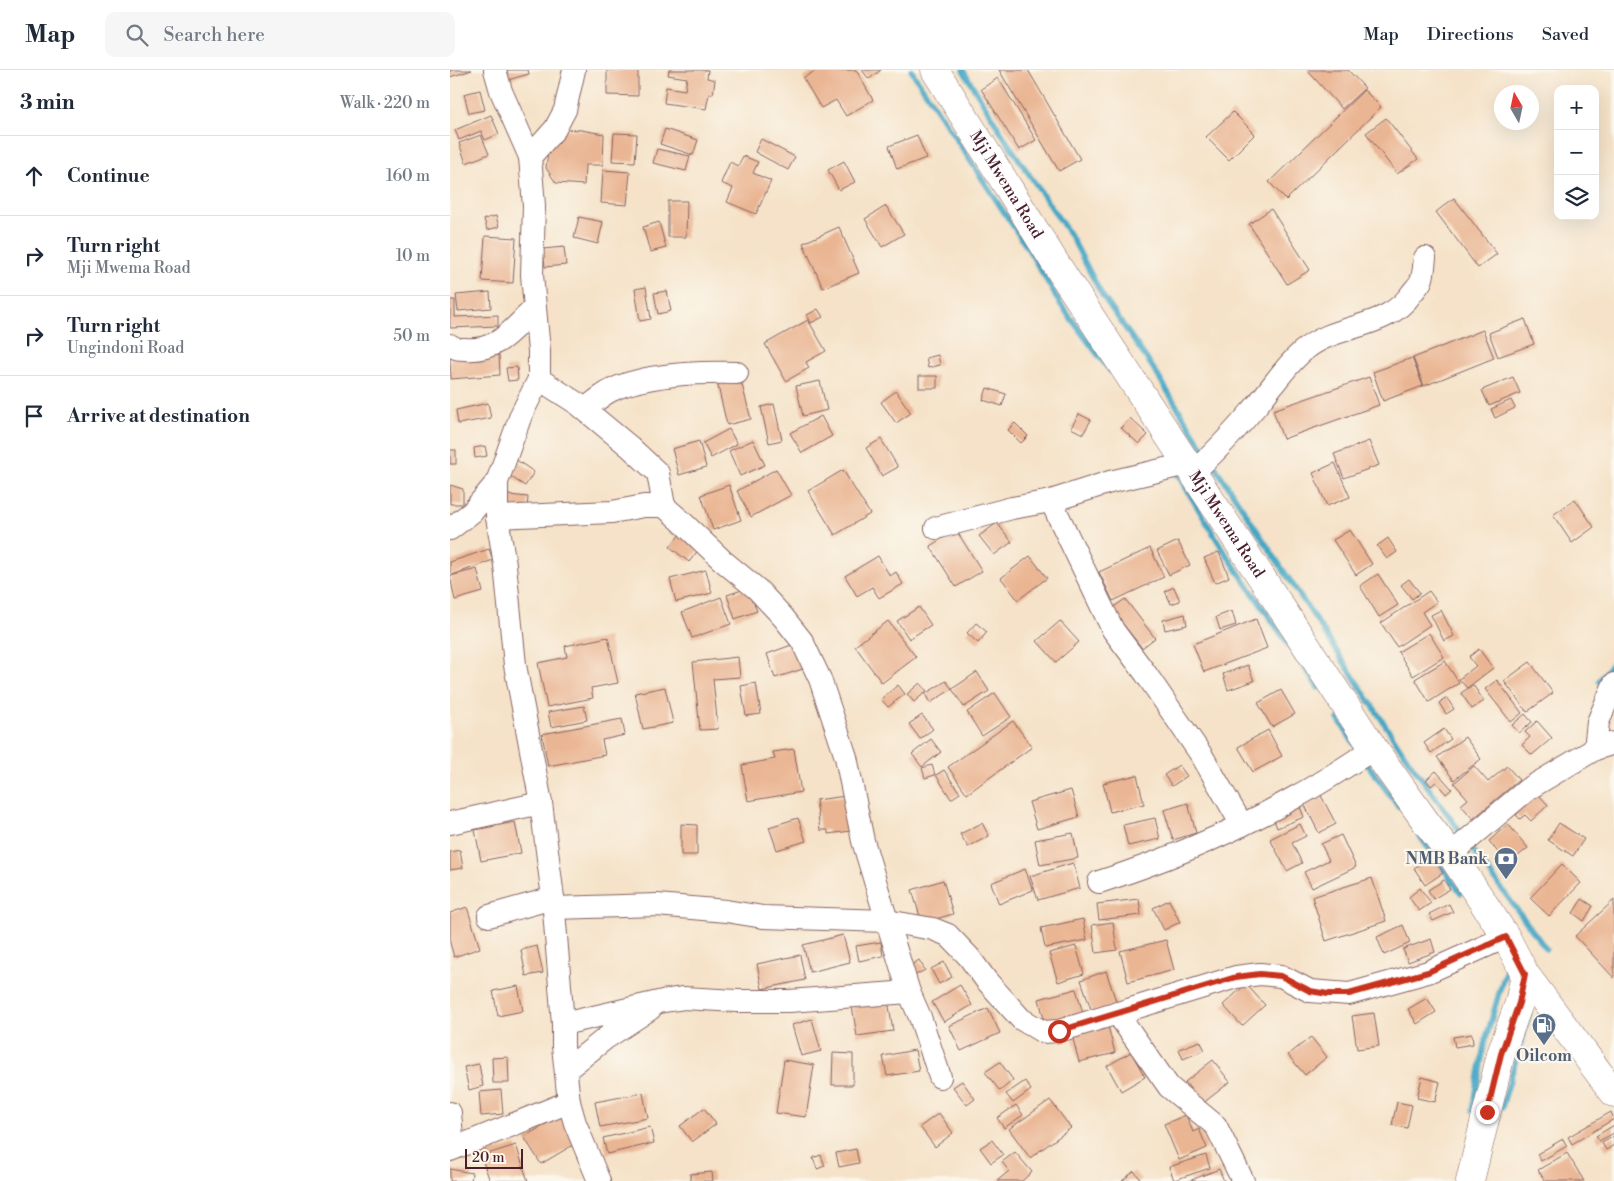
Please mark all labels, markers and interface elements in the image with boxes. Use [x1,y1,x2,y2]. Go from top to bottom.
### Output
search box [105,12,455,57]
text: Map [25,20,75,50]
icon: search [123,21,151,49]
text: Search here [163,23,265,47]
text: Map [1363,23,1399,46]
text: Directions [1427,23,1514,46]
text: Saved [1542,23,1589,46]
north arrow [1494,85,1539,130]
map controls [1554,85,1599,220]
button: + [1554,85,1599,130]
text: 3 min [20,90,75,116]
text: Walk · 220 m [340,93,430,113]
street label: Mji Mwema Road [965,127,1048,242]
button: − [1554,130,1599,175]
icon: ahead [20,162,48,190]
text: Continue [67,164,150,188]
text: 160 m [386,166,430,186]
button: layers [1554,175,1599,220]
text: Turn right [67,234,160,258]
icon: right [20,242,48,270]
text: 10 m [396,246,430,266]
text: Mji Mwema Road [67,258,191,278]
text: Turn right [67,314,160,338]
icon: right [20,322,48,350]
text: 50 m [393,326,430,346]
text: Ungindoni Road [67,338,184,358]
icon: arrive [20,402,48,430]
text: Arrive at destination [67,404,250,428]
street label: Mji Mwema Road [1184,467,1269,582]
bank icon: NMB Bank [1493,846,1519,880]
place label: NMB Bank [1406,849,1489,869]
fuel station icon: Oilcom [1531,1012,1557,1046]
route start [1048,1020,1071,1043]
place label: Oilcom [1516,1046,1572,1066]
route end [1476,1101,1499,1124]
scale bar [465,1146,522,1169]
text: 20 m [472,1149,504,1167]

